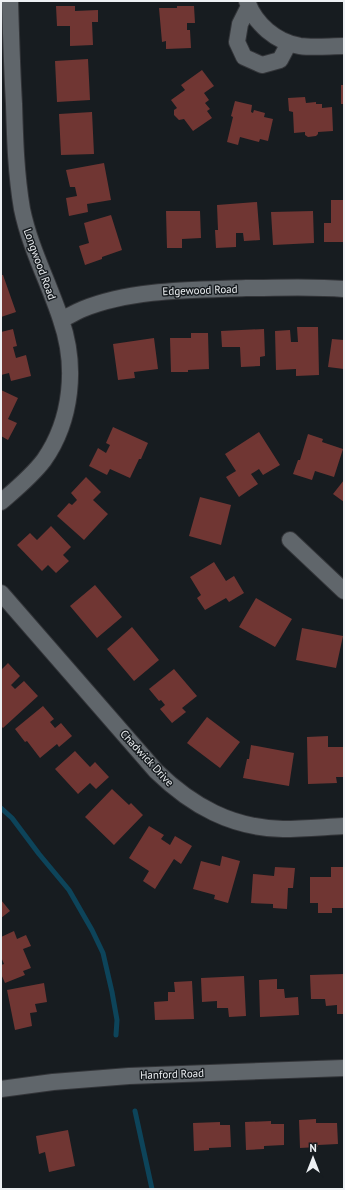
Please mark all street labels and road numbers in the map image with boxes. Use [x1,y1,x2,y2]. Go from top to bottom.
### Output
street label: Longwood Road [21,226,59,302]
street label: Edgewood Road [162,282,238,298]
street label: Chadwick Drive [117,727,177,789]
street label: Hanford Road [140,1066,204,1082]

